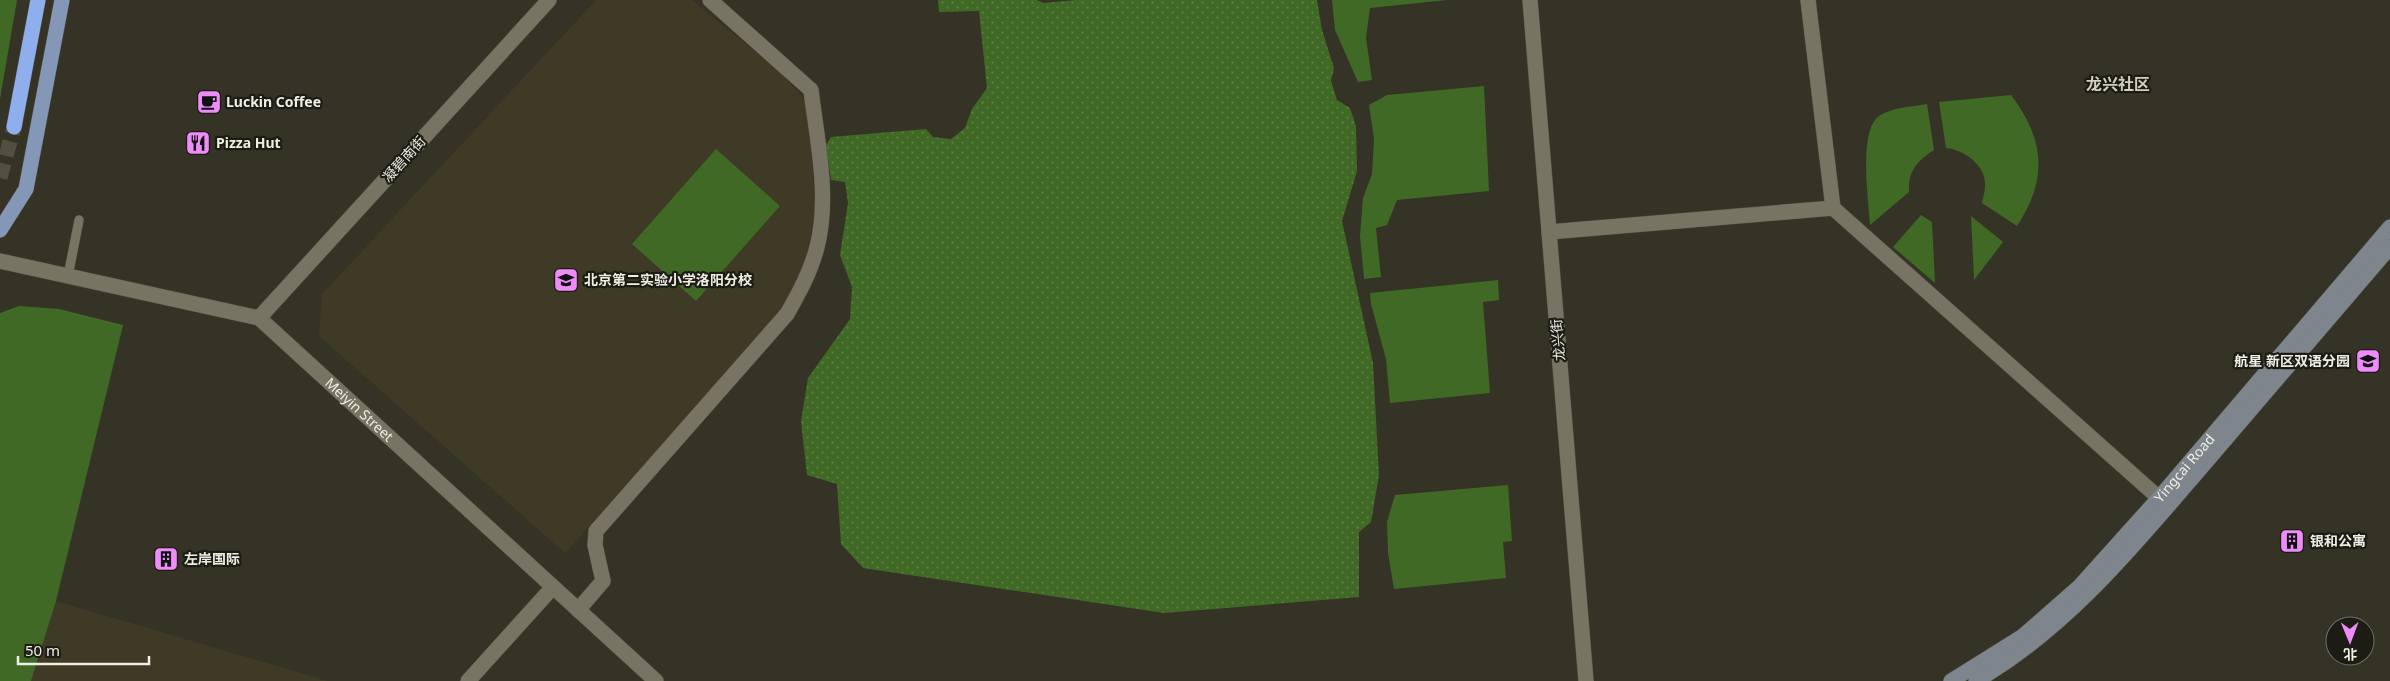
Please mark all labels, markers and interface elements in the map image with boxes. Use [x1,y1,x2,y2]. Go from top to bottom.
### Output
district label: 龙兴社区 [2086,73,2150,95]
cafe icon: Luckin Coffee [196,89,222,115]
place label: Luckin Coffee [226,92,321,111]
restaurant icon: Pizza Hut [185,130,211,156]
street label: 凝碧南街 [378,132,429,186]
place label: Pizza Hut [216,133,281,152]
school or university icon: 北京第二实验小学洛阳分校 [553,267,579,293]
place label: 北京第二实验小学洛阳分校 [584,270,752,289]
street label: 龙兴街 [1546,318,1569,362]
school or university icon: 航星 新区双语分园 [2355,348,2381,374]
place label: 航星 新区双语分园 [2234,351,2350,370]
street label: Meiyin Street [321,373,398,445]
street label: Yingcai Road [2149,430,2219,506]
building icon: 银和公寓 [2279,528,2305,554]
place label: 银和公寓 [2310,531,2366,550]
building icon: 左岸国际 [153,546,179,572]
place label: 左岸国际 [184,549,240,568]
north arrow [2325,616,2375,666]
scale bar [18,634,149,666]
text: 50 m [25,640,60,660]
text: 北 [2343,645,2357,664]

